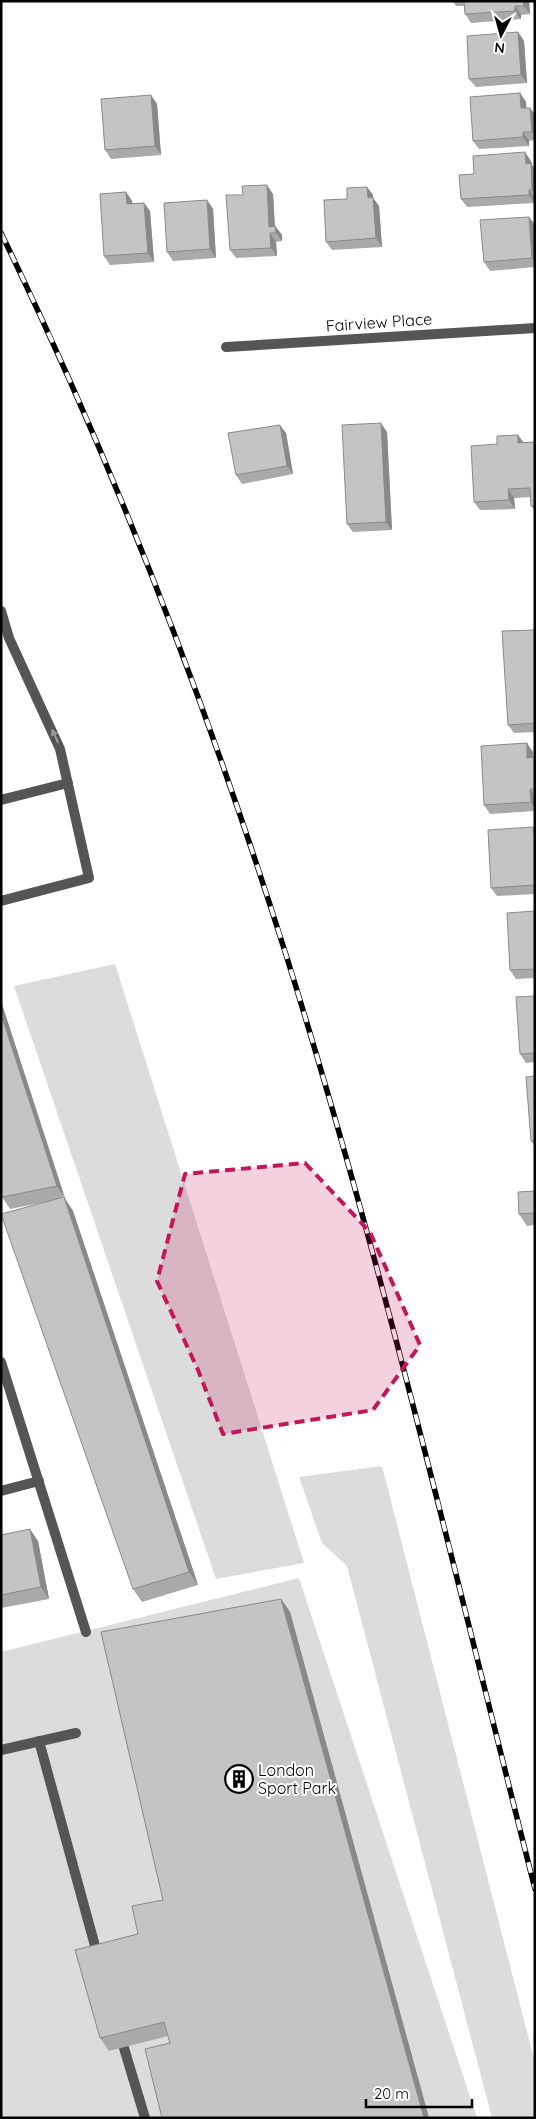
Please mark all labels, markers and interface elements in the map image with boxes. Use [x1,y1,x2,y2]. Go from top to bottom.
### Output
north arrow [476,10,526,60]
text: N [494,38,506,57]
street label: Fairview Place [325,308,433,336]
one-way arrow [50,729,58,743]
place label: London Sport Park [258,1760,336,1798]
building icon: London Sport Park [224,1764,254,1794]
scale bar [366,2076,472,2108]
text: 20 m [374,2084,409,2103]

